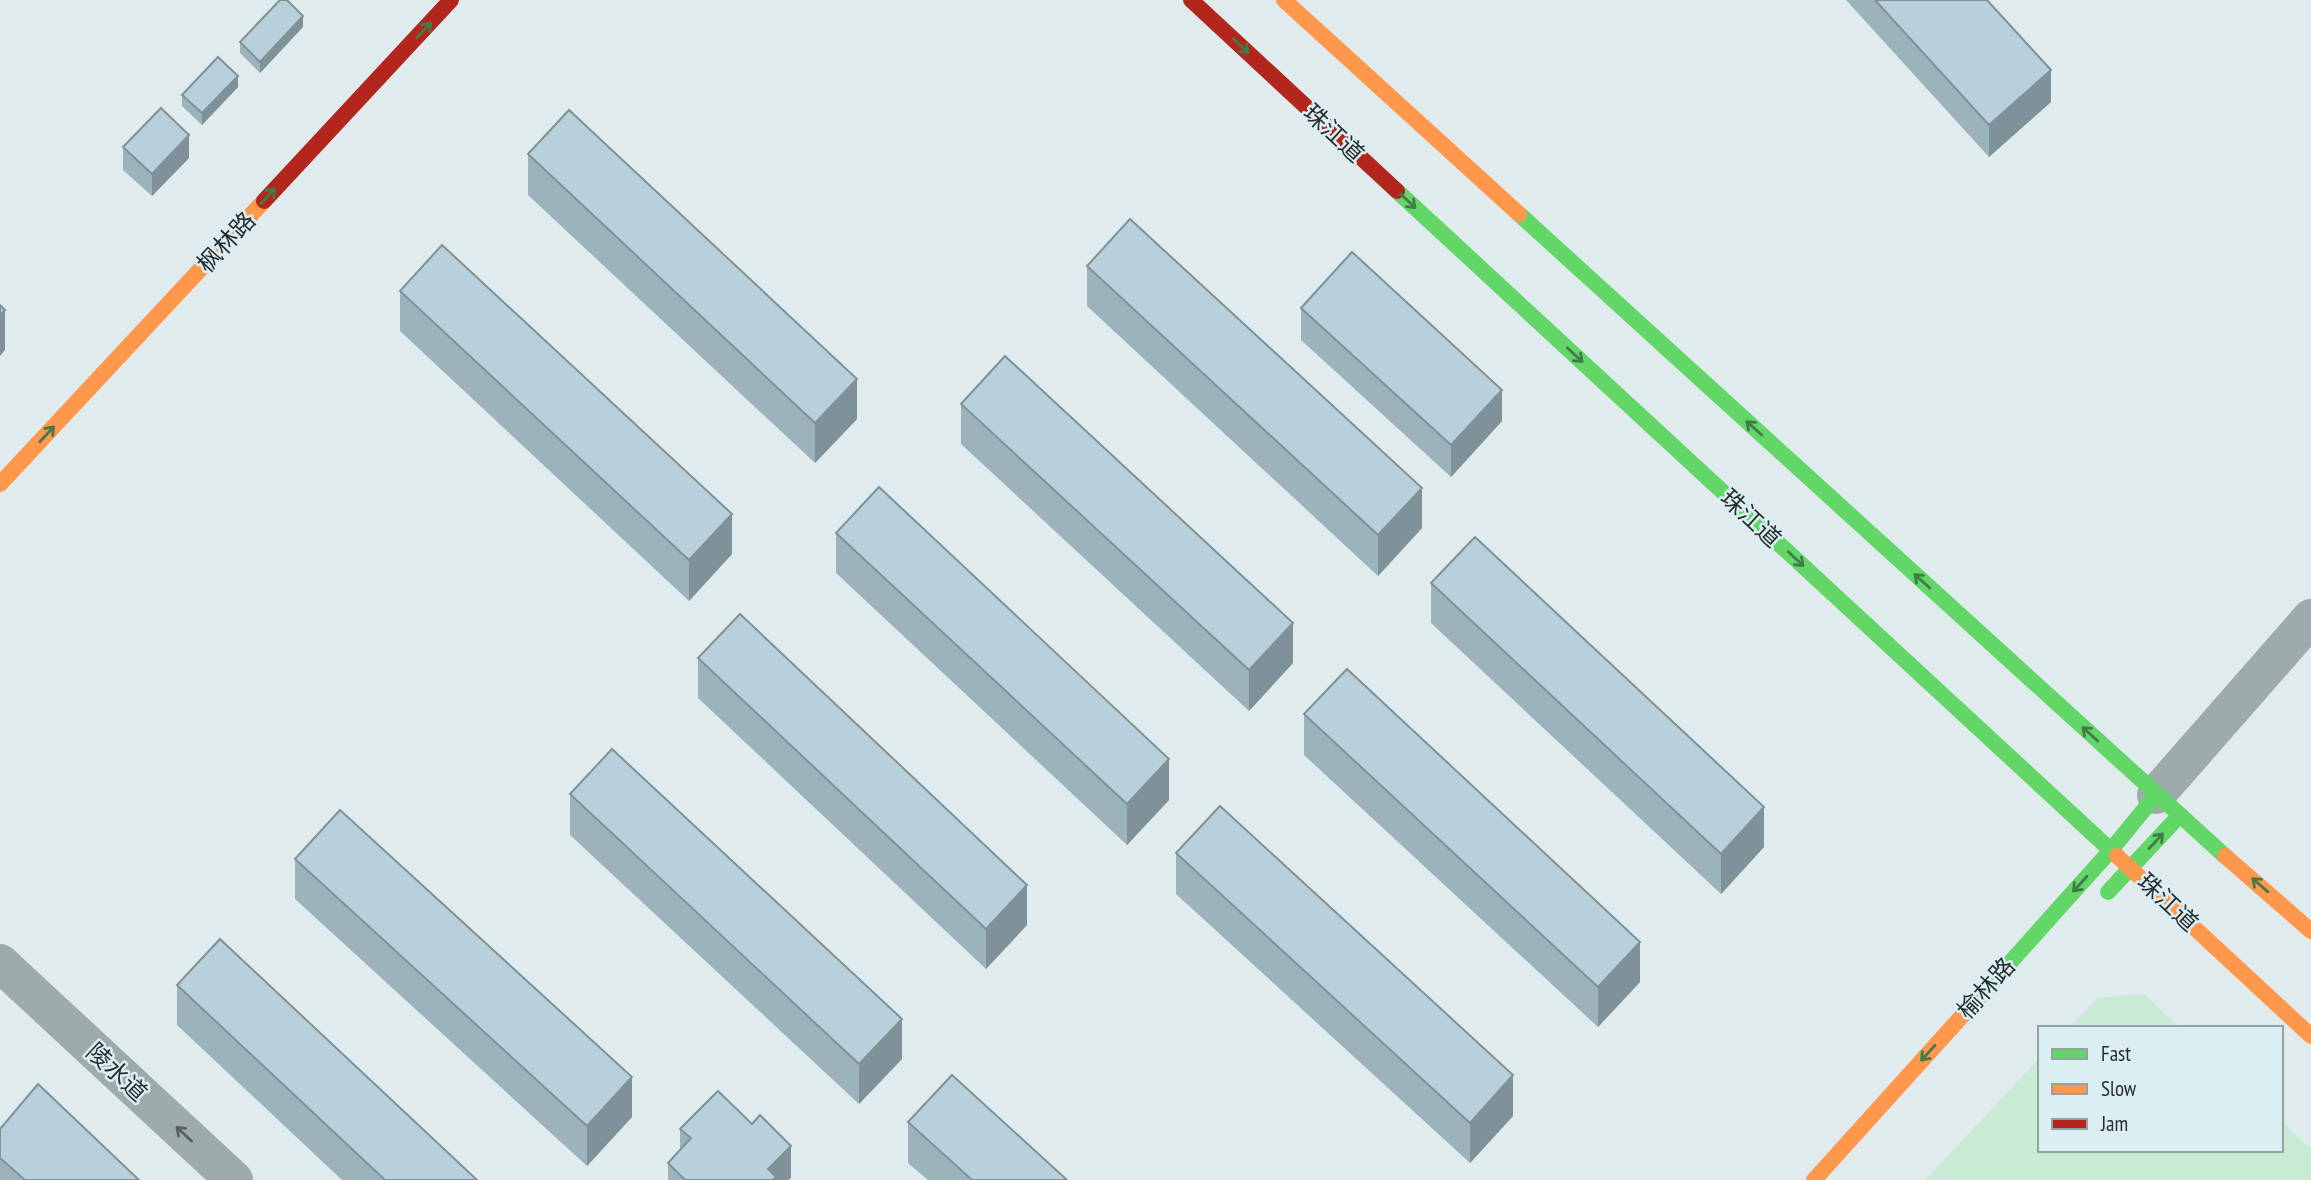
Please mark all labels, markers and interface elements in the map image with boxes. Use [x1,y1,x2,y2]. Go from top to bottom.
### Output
one-way arrow [415,22,432,39]
one-way arrow [1232,38,1249,55]
street label: 珠江道 [1297,97,1371,169]
one-way arrow [260,188,277,205]
one-way arrow [1399,192,1416,209]
street label: 枫林路 [190,205,262,279]
one-way arrow [1566,347,1584,363]
one-way arrow [1745,420,1763,436]
one-way arrow [38,426,55,443]
street label: 珠江道 [1714,482,1788,554]
one-way arrow [1787,551,1804,568]
one-way arrow [1913,573,1931,589]
one-way arrow [2081,726,2099,742]
one-way arrow [2147,833,2164,850]
street label: 珠江道 [2131,866,2205,938]
one-way arrow [2072,875,2089,892]
one-way arrow [2251,877,2269,893]
street label: 榆林路 [1950,951,2022,1025]
legend [2038,1026,2283,1152]
street label: 陵水道 [80,1036,154,1108]
text: Fast [2101,1040,2131,1067]
one-way arrow [1920,1044,1936,1062]
text: Slow [2101,1075,2137,1102]
text: Jam [2100,1110,2128,1137]
one-way arrow [176,1125,193,1142]

